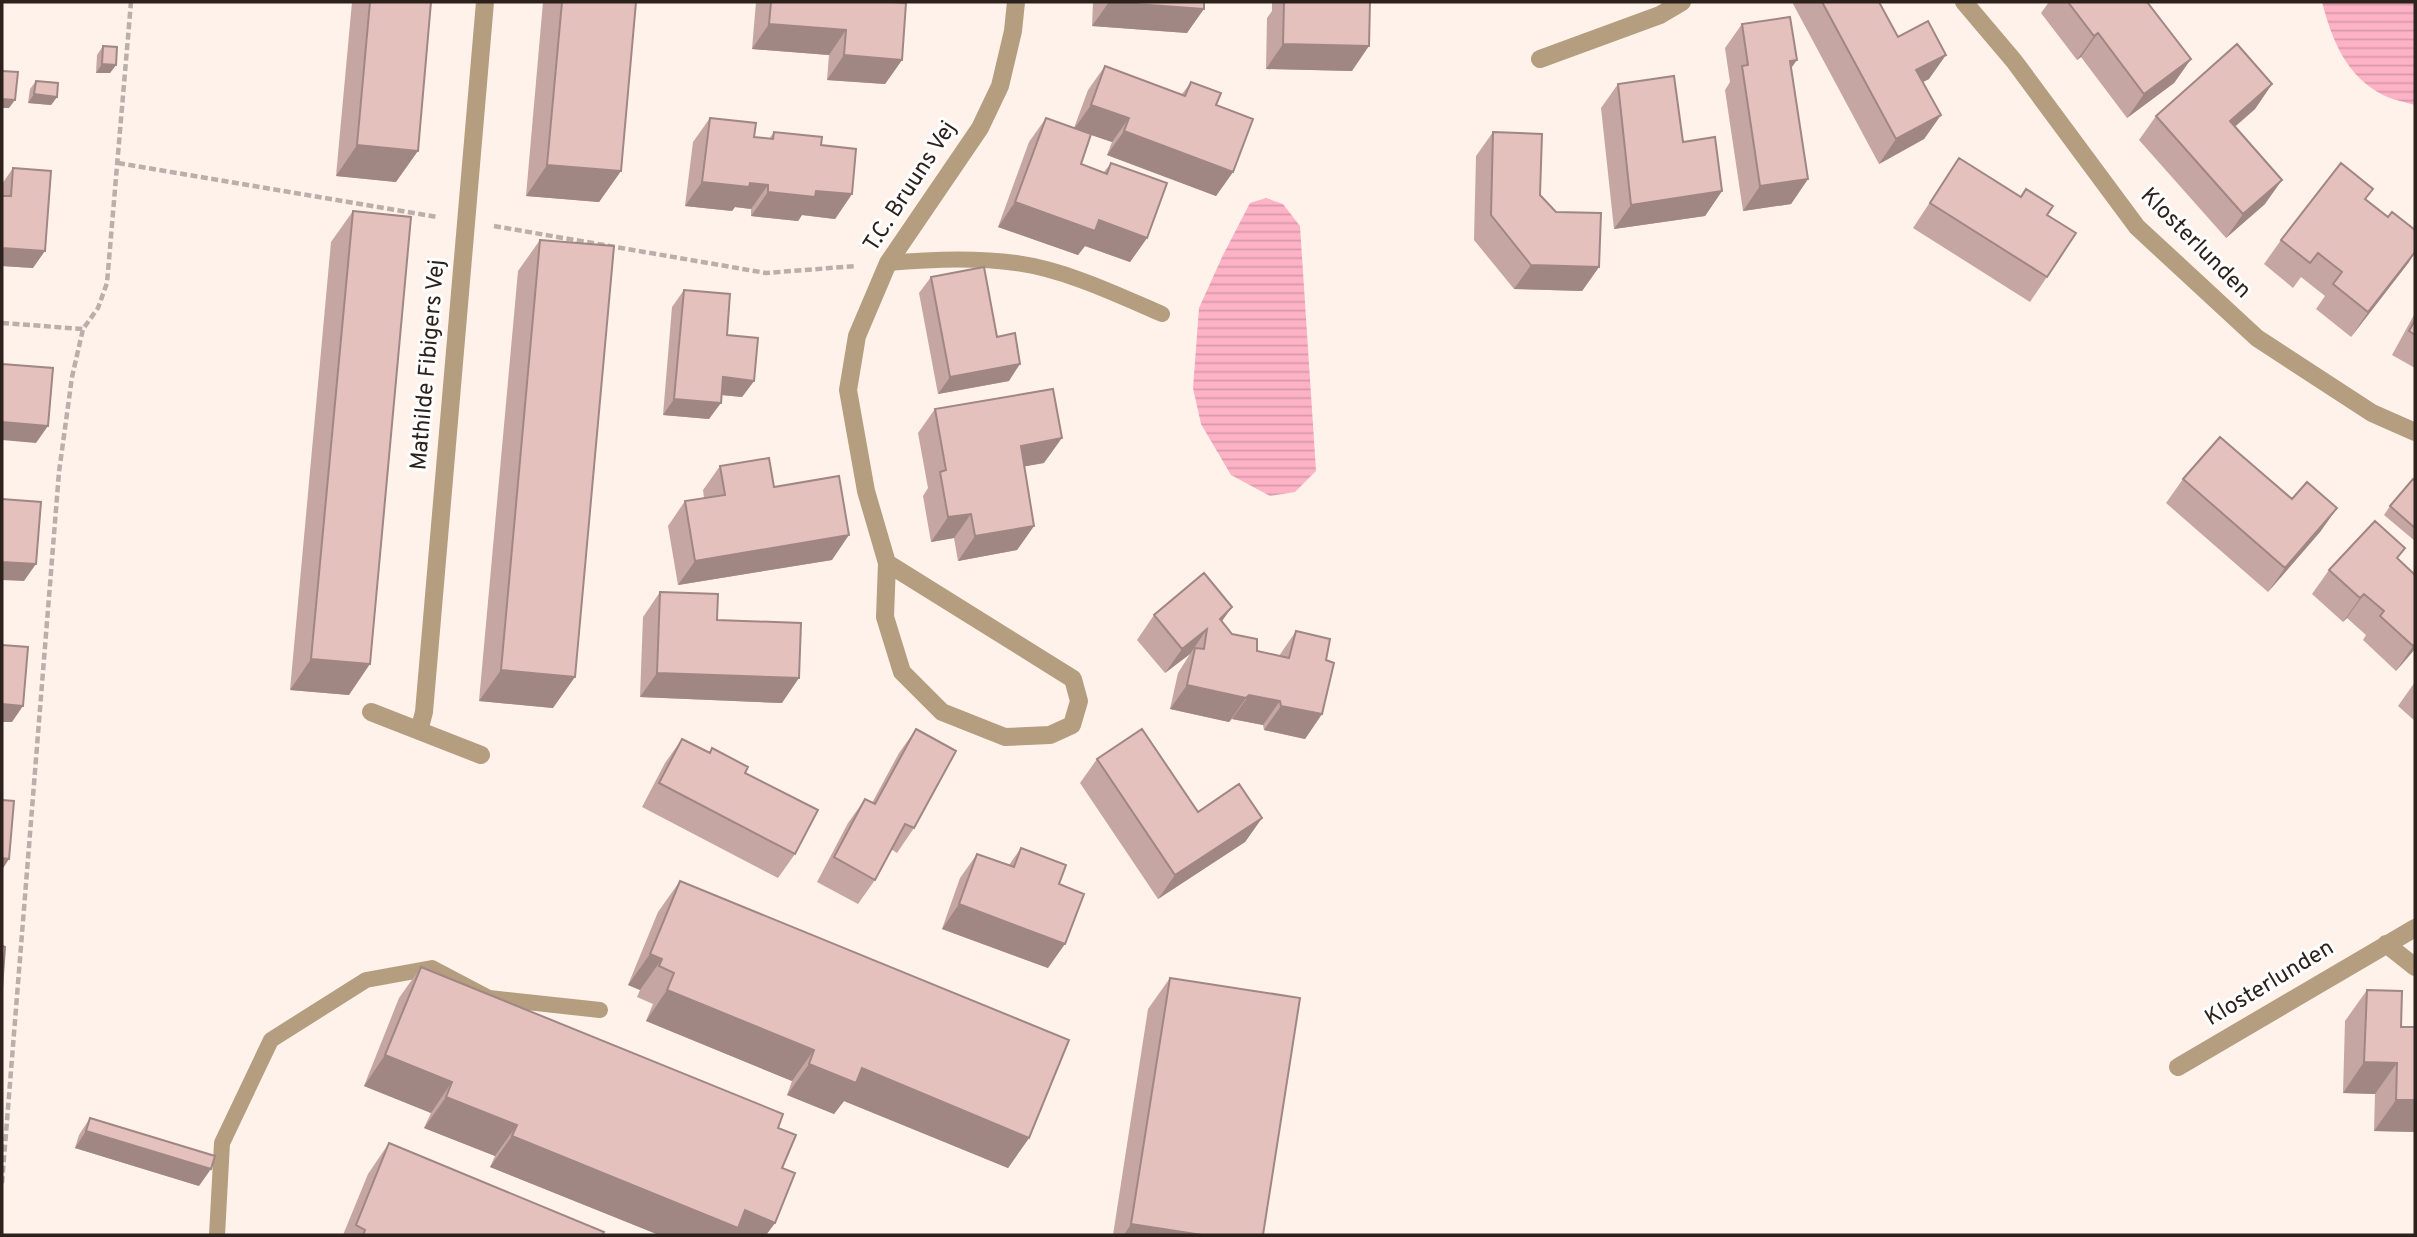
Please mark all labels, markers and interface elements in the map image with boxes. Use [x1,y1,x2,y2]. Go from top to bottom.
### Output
street label: T.C. Bruuns Vej [858,116,964,258]
street label: Klosterlunden [2133,182,2257,306]
street label: Mathilde Fibigers Vej [405,258,453,472]
street label: Klosterlunden [2200,934,2340,1034]

